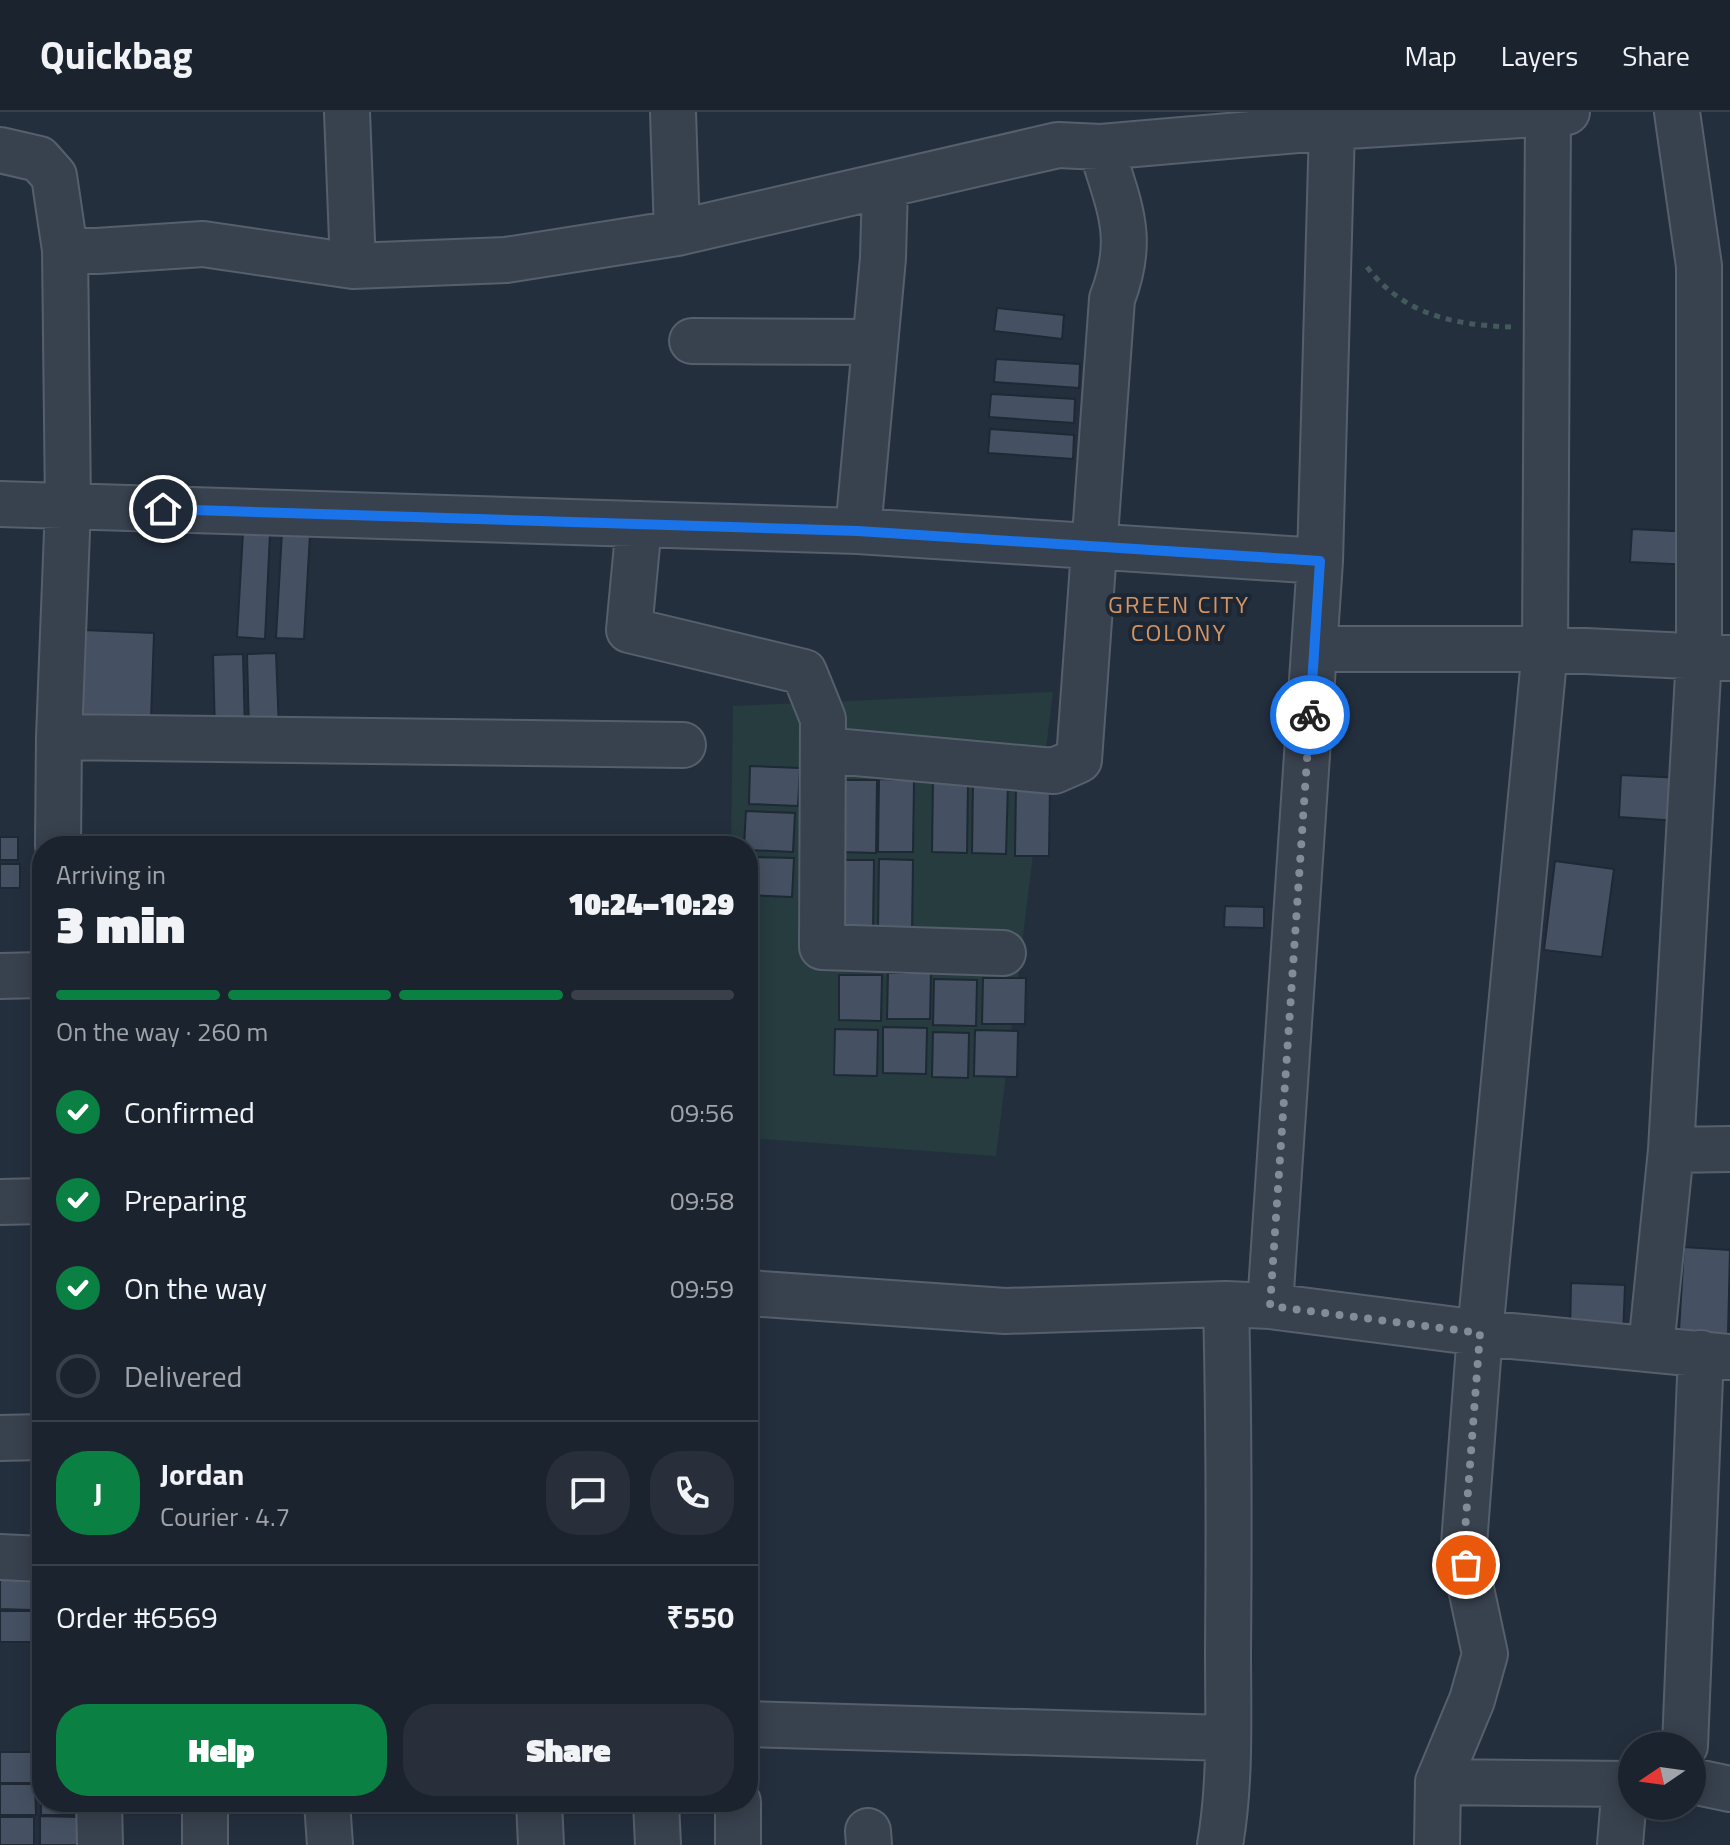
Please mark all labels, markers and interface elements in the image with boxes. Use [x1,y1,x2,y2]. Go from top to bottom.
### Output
text: Quickbag [40,26,193,84]
text: Map [1404,34,1457,77]
text: Layers [1501,34,1578,77]
text: Share [1622,34,1690,77]
pin [129,475,197,543]
icon: home [141,487,185,531]
district label: GREEN CITY COLONY [1108,586,1250,650]
courier [1270,675,1350,755]
icon: bike [1288,693,1332,737]
text: Arriving in [56,855,166,894]
text: 10:24–10:29 [568,881,734,927]
text: 3 min [56,884,185,963]
text: On the way · 260 m [56,1012,268,1051]
text: Confirmed [124,1089,255,1135]
icon: check [56,1090,100,1134]
text: 09:56 [670,1093,734,1132]
text: Preparing [124,1177,246,1223]
icon: check [56,1178,100,1222]
text: 09:58 [670,1181,734,1220]
text: On the way [124,1265,267,1311]
icon: check [56,1266,100,1310]
text: 09:59 [670,1269,734,1308]
text: Delivered [124,1353,242,1399]
text: Jordan [160,1451,244,1497]
button: chat [546,1451,630,1535]
button: phone [650,1451,734,1535]
text: J [93,1470,103,1516]
text: Courier · 4.7 [160,1497,290,1536]
pin [1432,1531,1500,1599]
icon: bag [1444,1543,1488,1587]
text: Order #6569 [56,1594,218,1640]
text: ₹550 [666,1594,734,1640]
button: Help [56,1704,387,1796]
button: Share [403,1704,734,1796]
north arrow [1618,1732,1706,1820]
map controls [1618,1732,1706,1820]

